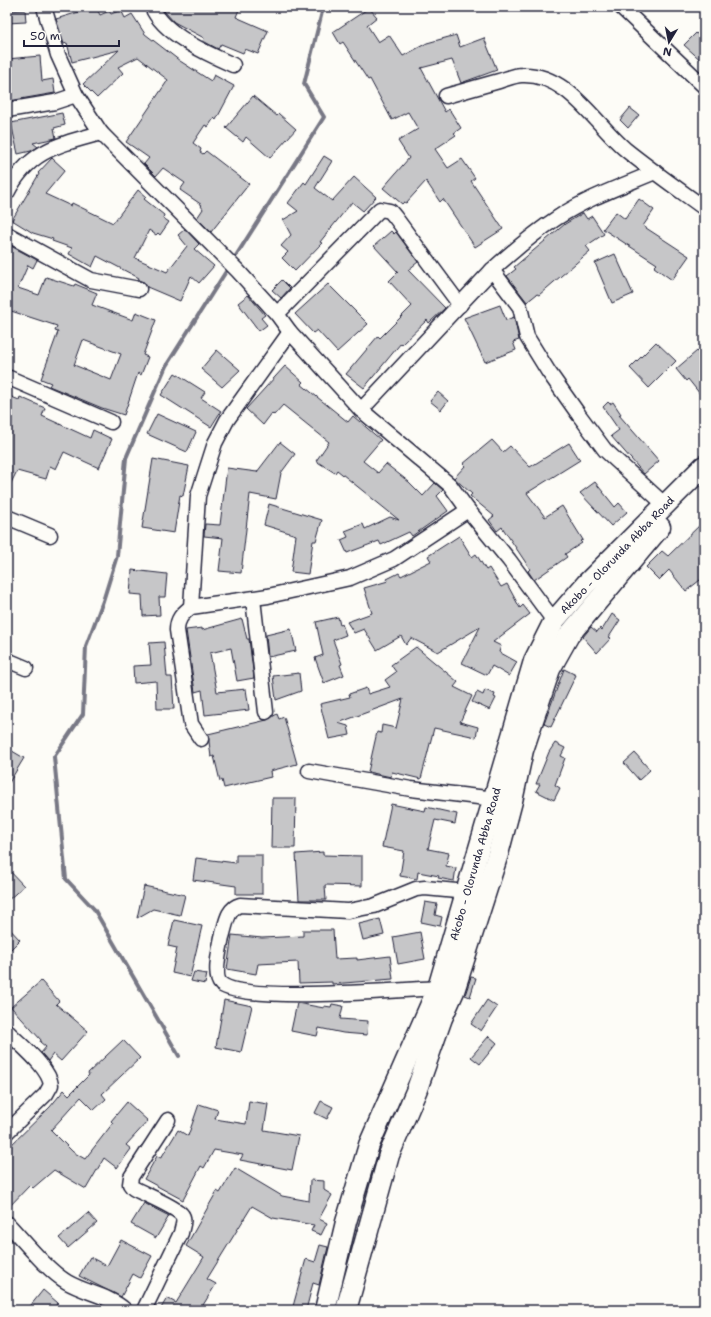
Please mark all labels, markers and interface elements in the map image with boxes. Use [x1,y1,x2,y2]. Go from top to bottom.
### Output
scale bar [24,22,119,48]
north arrow [649,22,689,62]
text: 50 m [30,28,60,44]
text: N [661,43,673,59]
street label: Akobo - Olorunda Abba Road [557,493,678,618]
street label: Akobo - Olorunda Abba Road [446,786,505,942]

